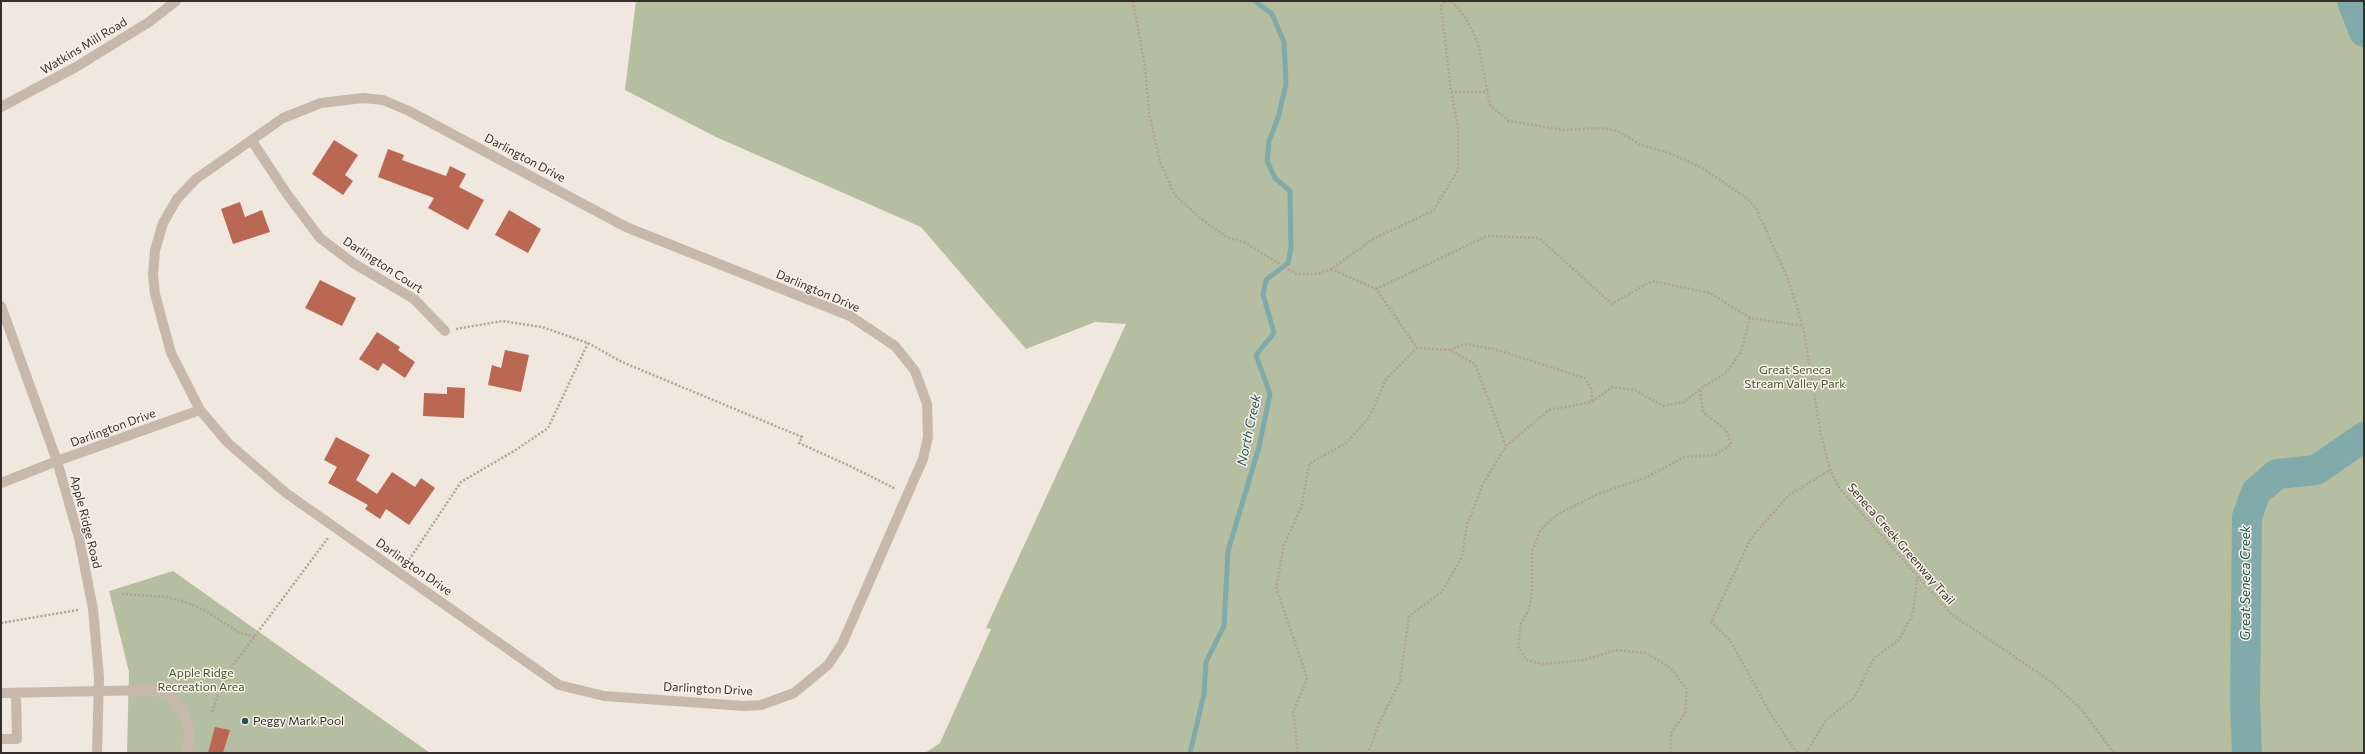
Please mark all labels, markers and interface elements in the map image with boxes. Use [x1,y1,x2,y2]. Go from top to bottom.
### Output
street label: Watkins Mill Road [38,15,130,77]
street label: Darlington Drive [482,131,568,185]
street label: Darlington Court [340,234,426,296]
street label: Darlington Drive [774,267,862,315]
park label: Great Seneca Stream Valley Park [1744,363,1846,391]
water label: North Creek [1234,393,1264,467]
street label: Darlington Drive [68,406,158,450]
street label: Apple Ridge Road [67,474,105,570]
street label: Seneca Creek Greenway Trail [1844,480,1958,608]
water label: Great Seneca Creek [2238,525,2254,641]
street label: Darlington Drive [373,535,455,599]
park label: Apple Ridge Recreation Area [158,666,244,694]
street label: Darlington Drive [663,679,753,699]
place label: Peggy Mark Pool [253,714,344,728]
marker: Peggy Mark Pool [240,716,250,726]

